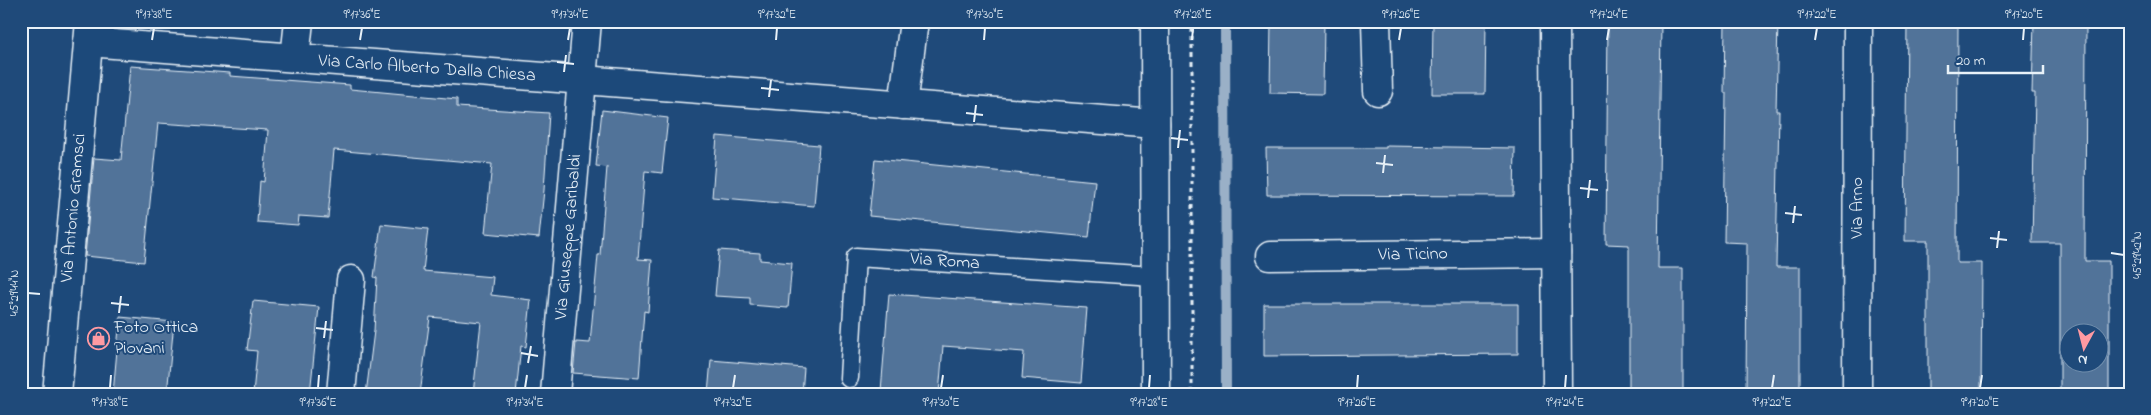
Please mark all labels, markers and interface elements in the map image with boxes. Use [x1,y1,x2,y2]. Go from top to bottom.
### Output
text: 9°17'38"E [136,6,172,24]
text: 9°17'36"E [343,6,381,24]
text: 9°17'34"E [552,6,588,24]
text: 9°17'32"E [758,6,796,24]
text: 9°17'30"E [966,6,1004,24]
text: 9°17'28"E [1174,6,1212,24]
text: 9°17'26"E [1382,6,1420,24]
text: 9°17'24"E [1590,6,1628,24]
text: 9°17'22"E [1798,6,1836,24]
text: 9°17'20"E [2005,6,2043,24]
scale bar [1948,42,2044,74]
street label: Via Carlo Alberto Dalla Chiesa [316,48,537,90]
text: 20 m [1956,50,1986,72]
street label: Via Antonio Gramsci [54,133,93,284]
street label: Via Giuseppe Garibaldi [549,153,589,322]
street label: Via Arno [1845,177,1871,240]
text: 45°29'42"N [2129,231,2147,279]
street label: Via Ticino [1377,241,1448,269]
street label: Via Roma [908,247,981,277]
text: 45°29'44"N [6,270,24,316]
place label: Foto Ottica Piovani [113,315,198,362]
north arrow [2058,322,2108,372]
shop icon: Foto Ottica Piovani [86,326,110,350]
text: N [2077,348,2089,370]
text: 9°17'38"E [92,394,128,412]
text: 9°17'36"E [299,394,337,412]
text: 9°17'34"E [507,394,543,412]
text: 9°17'32"E [714,394,752,412]
text: 9°17'30"E [922,394,960,412]
text: 9°17'28"E [1130,394,1168,412]
text: 9°17'26"E [1338,394,1376,412]
text: 9°17'24"E [1546,394,1584,412]
text: 9°17'22"E [1753,394,1791,412]
text: 9°17'20"E [1961,394,1999,412]

